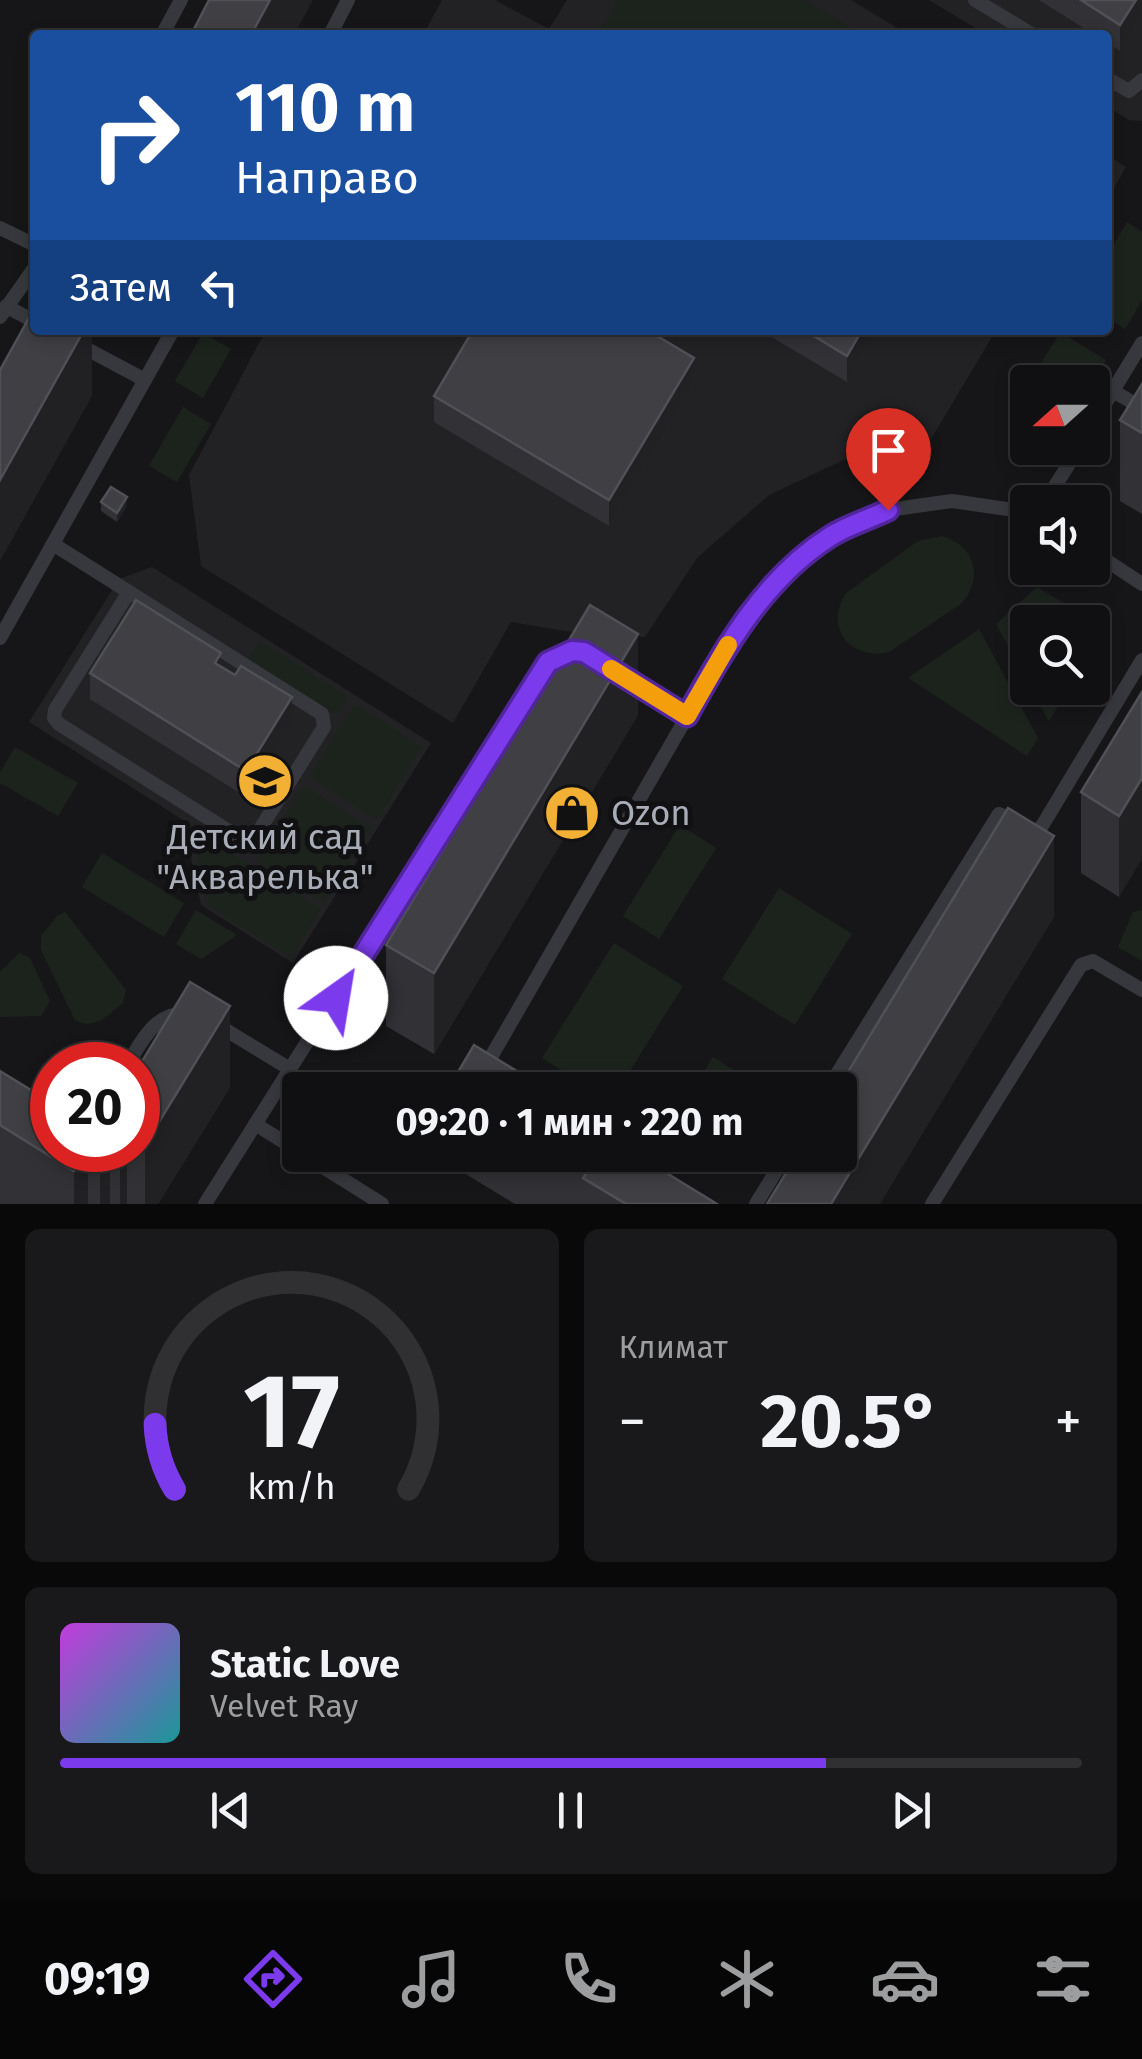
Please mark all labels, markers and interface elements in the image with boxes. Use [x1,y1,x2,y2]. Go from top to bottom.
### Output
text: 110 m [235,66,415,150]
icon: right [70,70,200,200]
text: Направо [235,151,419,205]
icon: left [192,260,247,315]
text: Затем [70,265,172,311]
north arrow [1010,365,1110,465]
map controls [1010,365,1110,705]
pin [846,408,931,511]
icon: arrive [861,423,916,478]
button: sound [1010,485,1110,585]
button: search [1010,605,1110,705]
school or university icon: Детский сад "Акварелька" [235,751,295,811]
shop icon: Ozon [542,783,602,843]
place label: Ozon [611,792,691,834]
place label: Детский сад "Акварелька" [156,816,374,898]
position arrow [284,946,388,1050]
speed limit sign: 20 [30,1042,160,1172]
text: 09:20 · 1 мин · 220 m [396,1099,743,1145]
text: Климат [619,1328,728,1366]
text: 17 [243,1350,340,1475]
text: 20.5° [760,1377,940,1467]
text: − [619,1389,646,1455]
text: + [1055,1389,1082,1455]
text: km/h [248,1466,336,1508]
text: Static Love [210,1641,400,1687]
text: Velvet Ray [210,1687,358,1725]
icon: previous [203,1783,258,1838]
icon: pause [543,1783,598,1838]
icon: next [884,1783,939,1838]
icon: directions [238,1944,308,2014]
icon: music [396,1944,466,2014]
icon: phone [554,1944,624,2014]
icon: climate [712,1944,782,2014]
icon: car [870,1944,940,2014]
icon: filters [1028,1944,1098,2014]
text: 09:19 [44,1952,150,2006]

